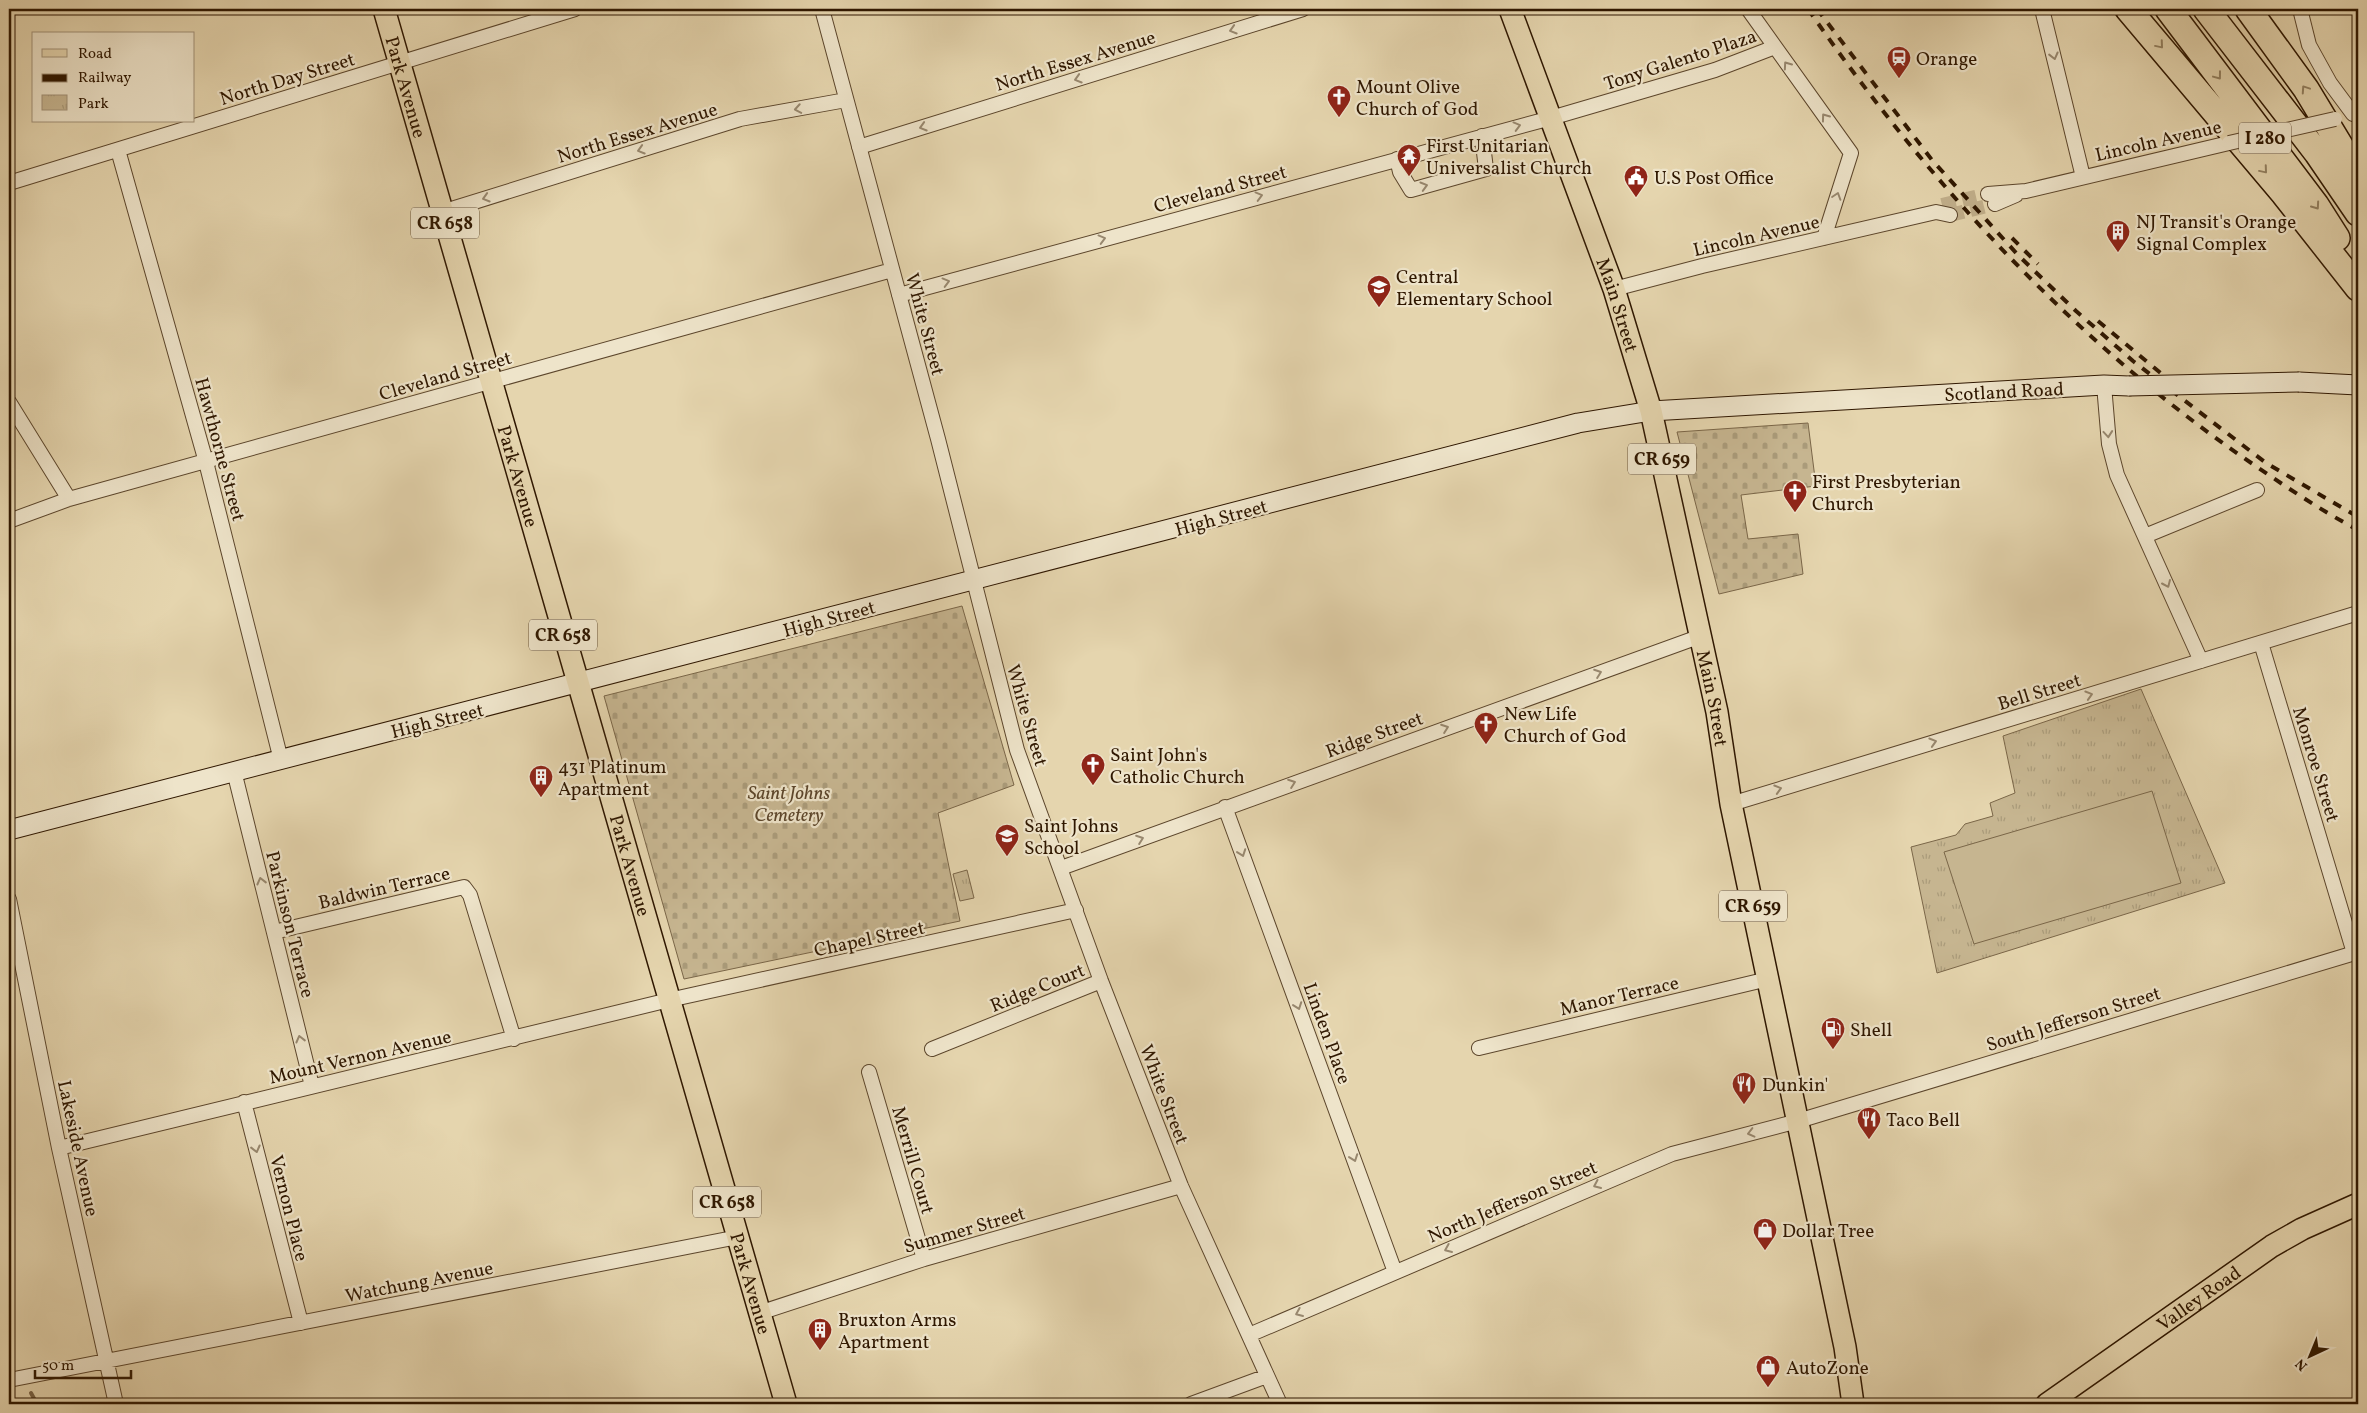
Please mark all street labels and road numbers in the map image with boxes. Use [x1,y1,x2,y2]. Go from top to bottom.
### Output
street label: Tony Galento Plaza [1601,24,1760,98]
street label: North Essex Avenue [992,25,1159,99]
street label: Park Avenue [377,33,432,141]
street label: North Day Street [217,47,359,113]
street label: North Essex Avenue [554,97,721,171]
street label: Lincoln Avenue [2093,115,2224,169]
road number: I 280 [2239,122,2291,154]
street label: Cleveland Street [1151,160,1290,220]
road number: CR 658 [411,208,479,238]
street label: Lincoln Avenue [1691,210,1822,264]
street label: Main Street [1589,255,1644,356]
street label: White Street [898,270,950,379]
street label: Cleveland Street [376,346,515,408]
street label: Hawthorne Street [187,375,251,525]
street label: Scotland Road [1944,377,2065,409]
street label: Park Avenue [490,423,544,531]
road number: CR 659 [1628,444,1696,474]
street label: High Street [1172,494,1271,544]
street label: High Street [780,595,879,645]
road number: CR 658 [529,620,597,650]
street label: Main Street [1689,648,1733,749]
street label: White Street [999,662,1053,770]
street label: Bell Street [1995,668,2085,718]
street label: High Street [388,698,487,746]
street label: Monroe Street [2285,704,2345,826]
street label: Ridge Street [1322,706,1427,765]
street label: Park Avenue [602,812,656,920]
street label: Parkinson Terrace [258,848,320,1001]
street label: Baldwin Terrace [316,861,453,917]
road number: CR 659 [1719,890,1787,921]
street label: Chapel Street [812,915,927,964]
street label: Ridge Court [987,958,1089,1020]
street label: Manor Terrace [1557,971,1682,1023]
street label: Linden Place [1296,979,1357,1088]
street label: South Jefferson Street [1983,981,2164,1059]
street label: Mount Vernon Avenue [267,1024,454,1092]
street label: White Street [1132,1041,1194,1149]
street label: Lakeside Avenue [50,1078,104,1219]
street label: Merrill Court [884,1104,940,1218]
street label: Vernon Place [262,1153,314,1264]
street label: North Jefferson Street [1424,1155,1602,1250]
road number: CR 658 [693,1186,761,1218]
street label: Summer Street [901,1201,1029,1261]
street label: Park Avenue [722,1230,776,1338]
street label: Watchung Avenue [343,1256,496,1310]
street label: Valley Road [2152,1261,2247,1338]

